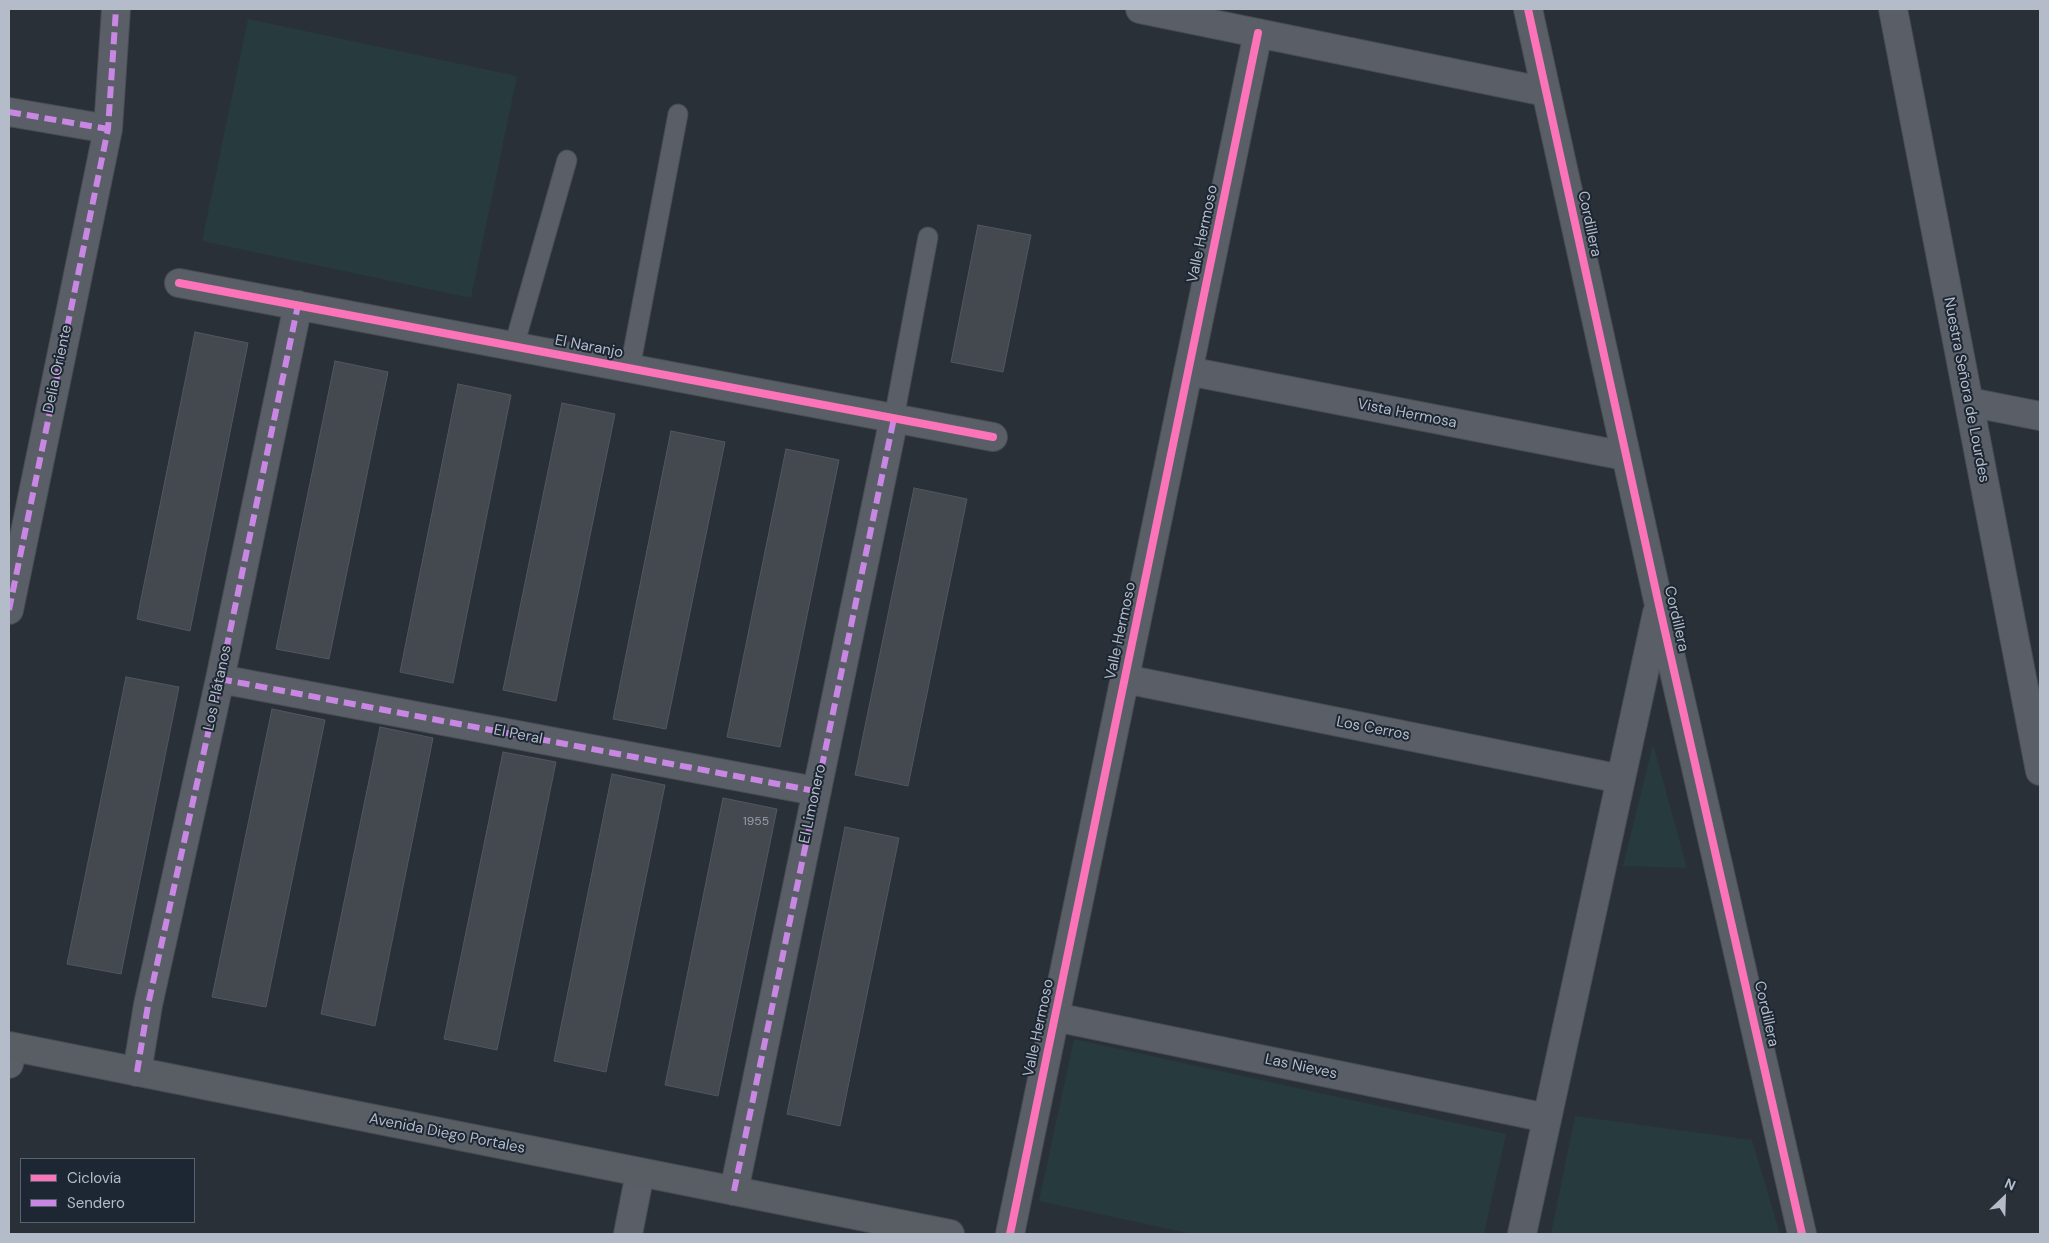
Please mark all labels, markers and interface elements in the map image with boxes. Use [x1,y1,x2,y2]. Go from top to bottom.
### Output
street label: Valle Hermoso [1184,183,1222,285]
street label: Cordillera [1573,189,1605,259]
street label: Nuestra Señora de Lourdes [1939,296,1993,484]
street label: Delia Oriente [40,323,76,415]
street label: El Naranjo [553,332,625,362]
street label: Vista Hermosa [1356,396,1458,432]
street label: Valle Hermoso [1102,580,1140,682]
street label: Cordillera [1660,584,1692,654]
street label: Los Plátanos [200,644,236,732]
street label: Los Cerros [1335,713,1411,745]
street label: El Peral [492,721,544,749]
street label: El Limonero [796,763,830,845]
house number: 1955 [743,815,769,829]
street label: Valle Hermoso [1020,977,1058,1079]
street label: Cordillera [1750,979,1782,1049]
street label: Las Nieves [1263,1051,1339,1083]
street label: Avenida Diego Portales [367,1110,527,1158]
legend [20,1158,195,1223]
text: Ciclovía [67,1168,121,1188]
north arrow [1979,1173,2029,1223]
text: N [2002,1174,2018,1195]
text: Sendero [67,1193,125,1213]

